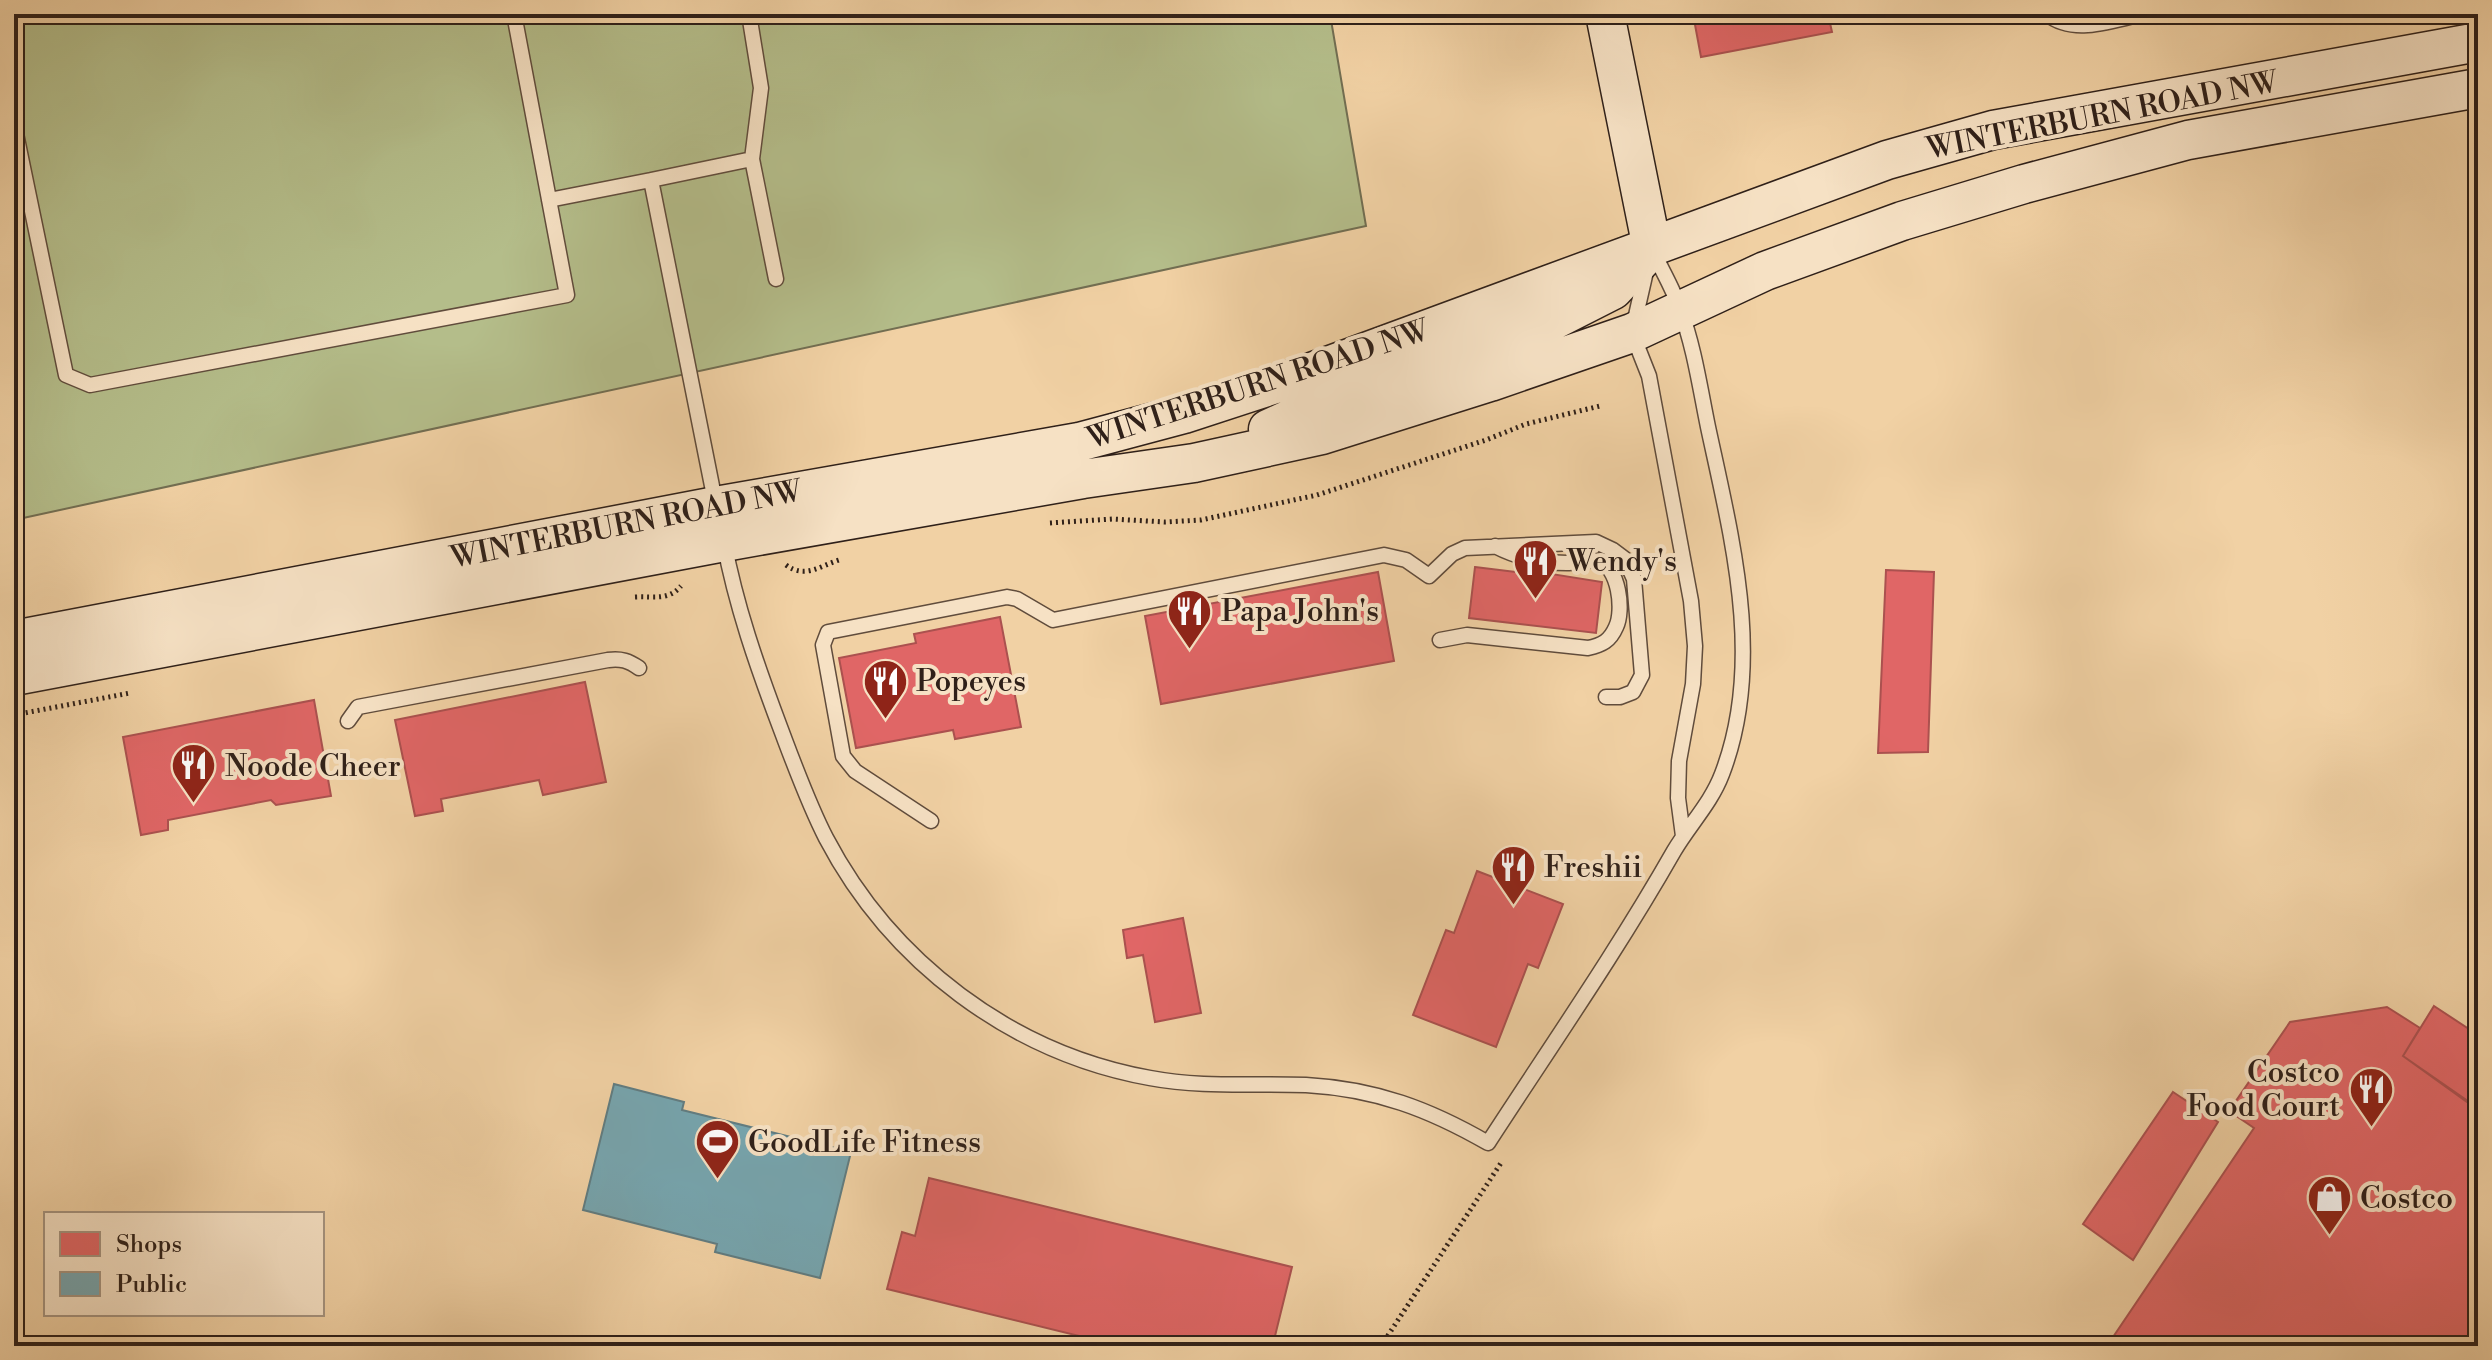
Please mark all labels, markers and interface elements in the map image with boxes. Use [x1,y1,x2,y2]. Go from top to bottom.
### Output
street label: WINTERBURN ROAD NW [1922,63,2282,169]
street label: WINTERBURN ROAD NW [1082,311,1435,458]
street label: WINTERBURN ROAD NW [446,472,806,578]
restaurant icon: Wendy's [1512,537,1560,600]
place label: Wendy's [1566,543,1677,581]
restaurant icon: Papa John's [1166,587,1214,650]
place label: Papa John's [1221,593,1379,631]
restaurant icon: Popeyes [861,657,909,720]
place label: Popeyes [916,663,1026,701]
restaurant icon: Noode Cheer [170,742,218,805]
place label: Noode Cheer [225,748,401,786]
restaurant icon: Freshii [1489,843,1537,906]
place label: Freshii [1544,849,1642,887]
place label: Costco Food Court [2186,1054,2340,1126]
restaurant icon: Costco Food Court [2347,1065,2395,1128]
sports icon: GoodLife Fitness [693,1118,741,1181]
place label: GoodLife Fitness [748,1124,981,1162]
shop icon: Costco [2305,1174,2353,1237]
place label: Costco [2360,1180,2453,1218]
legend [44,1212,324,1316]
text: Shops [116,1230,182,1260]
text: Public [116,1270,187,1300]

